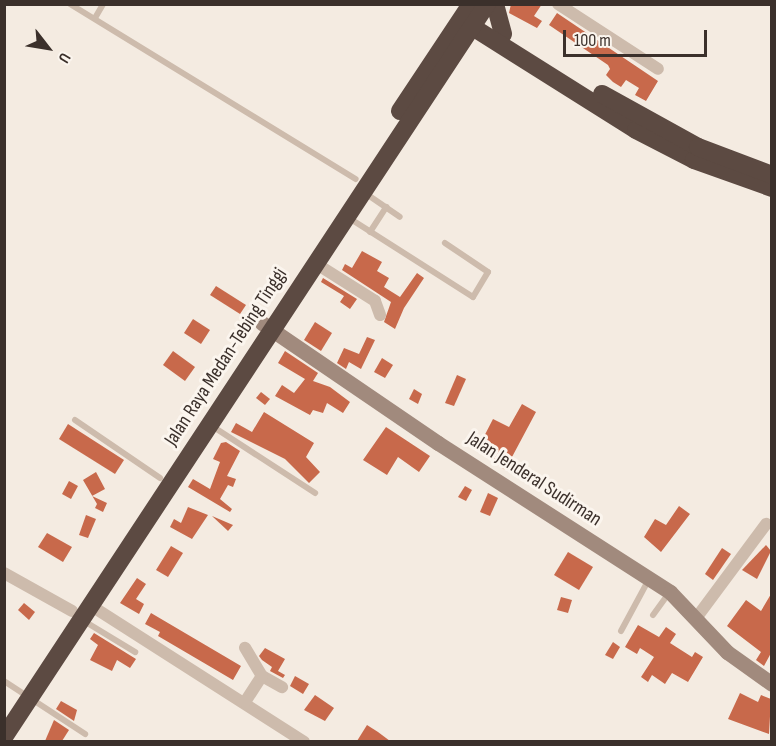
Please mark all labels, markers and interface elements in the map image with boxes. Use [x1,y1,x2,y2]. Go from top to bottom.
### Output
north arrow [18,18,78,78]
scale bar [566,18,710,56]
text: 100 m [574,30,611,51]
text: U [54,49,74,66]
street label: Jalan Raya Medan-Tebing Tinggi [159,264,293,450]
street label: Jalan Jenderal Sudirman [462,426,606,532]

